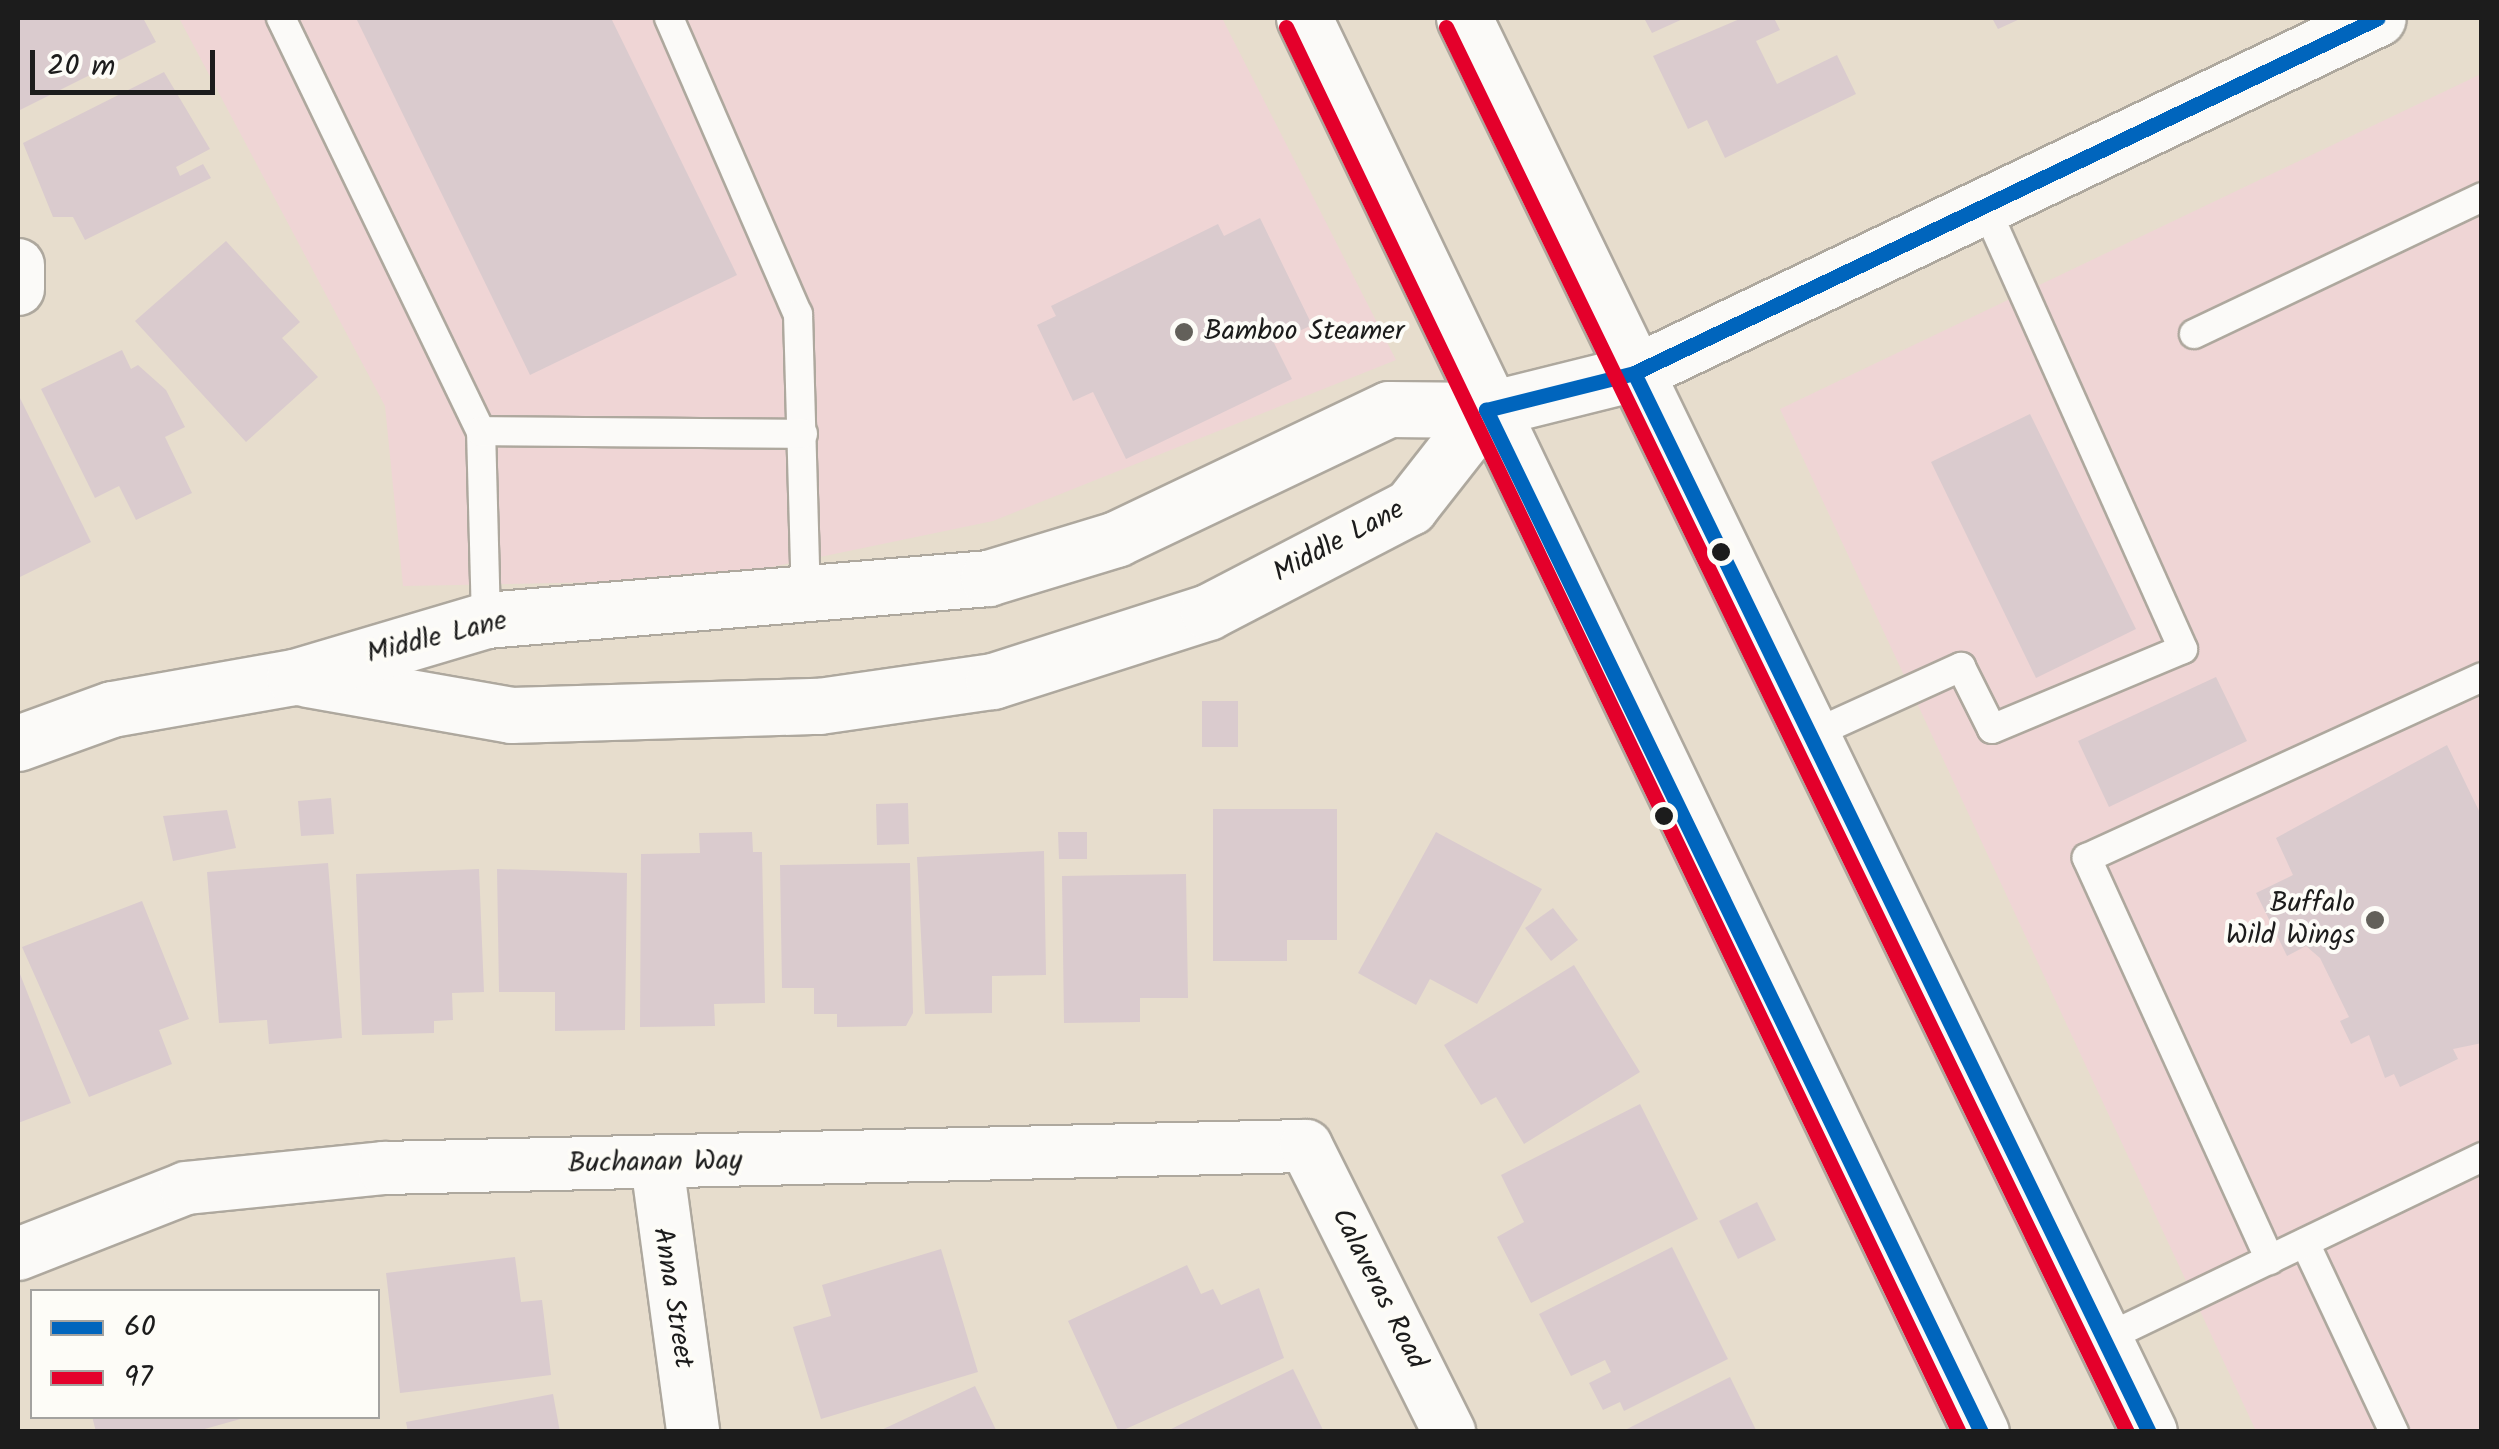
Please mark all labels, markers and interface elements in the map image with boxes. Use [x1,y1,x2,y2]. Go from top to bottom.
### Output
scale bar [35,30,220,92]
text: 20 m [47,43,115,91]
place label: Bamboo Steamer [1204,315,1404,349]
marker: Bamboo Steamer [1173,321,1195,343]
street label: Middle Lane [1268,494,1410,590]
unlabelled marker [1711,542,1731,562]
street label: Middle Lane [363,604,511,672]
unlabelled marker [1654,806,1674,826]
place label: Buffalo Wild Wings [2226,887,2355,953]
marker: Buffalo Wild Wings [2364,909,2386,931]
street label: Buchanan Way [568,1145,742,1181]
street label: Calaveras Road [1323,1203,1433,1375]
street label: Anna Street [644,1225,700,1371]
legend [30,1289,380,1419]
text: 60 [124,1304,156,1352]
text: 97 [124,1354,152,1402]

